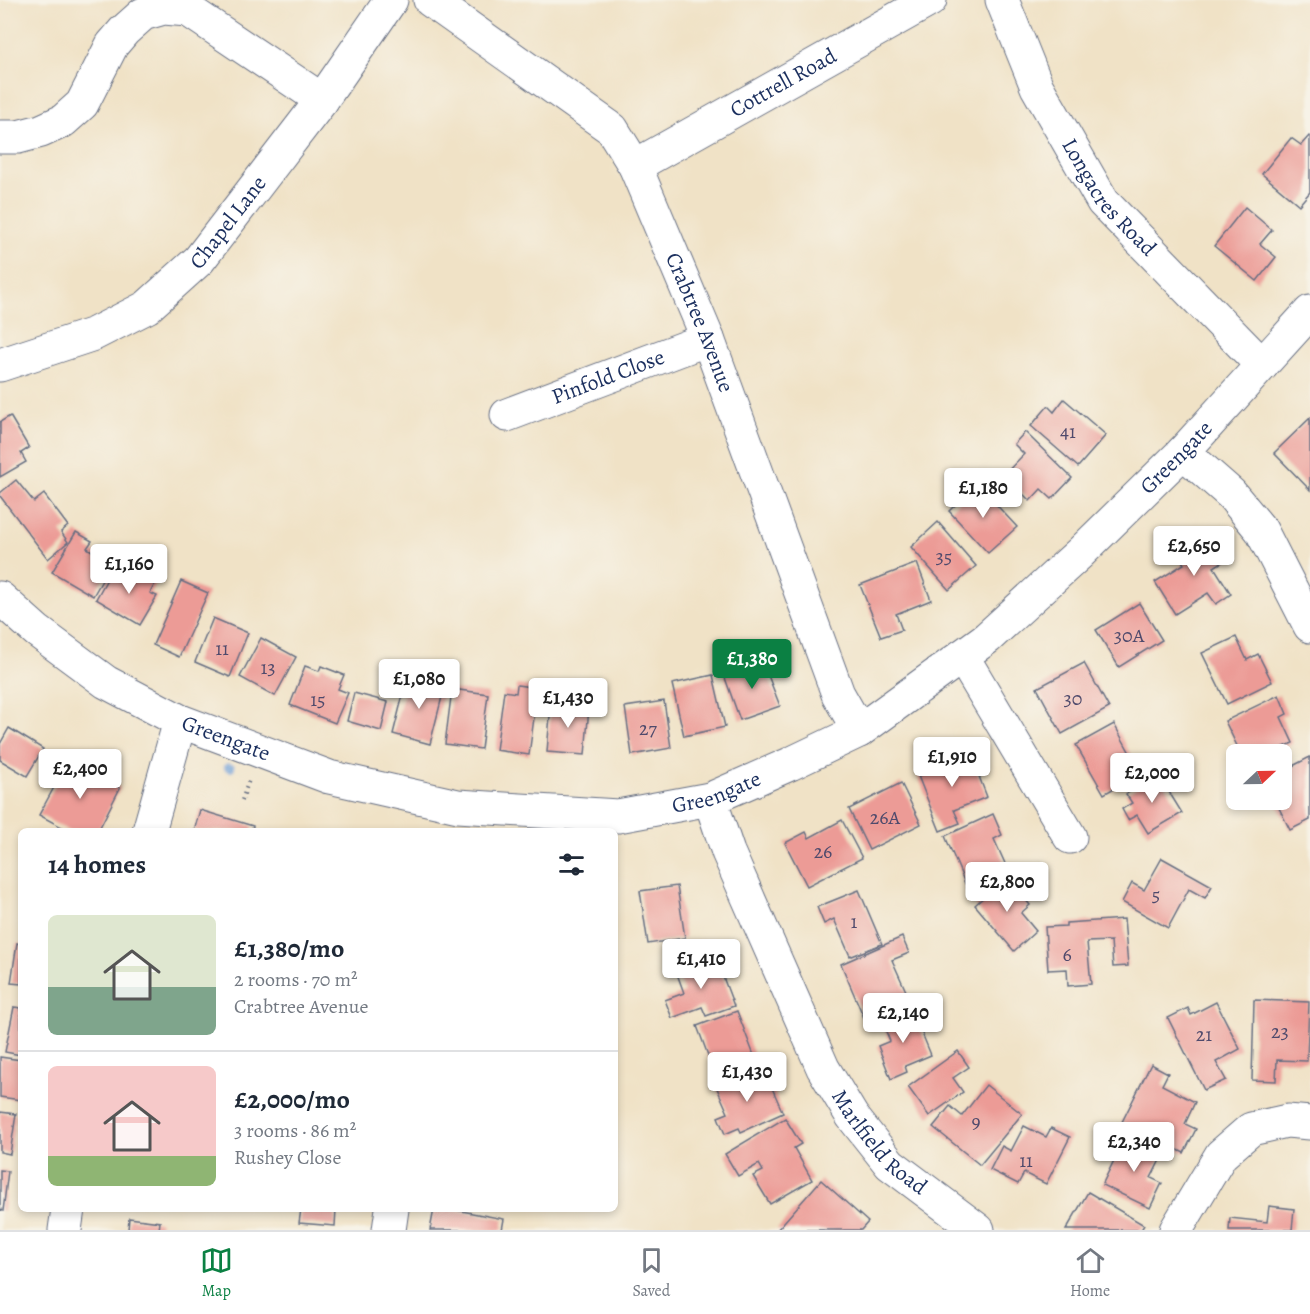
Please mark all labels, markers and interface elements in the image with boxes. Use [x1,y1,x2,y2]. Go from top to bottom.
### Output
street label: Cottrell Road [724,41,842,125]
street label: Longacres Road [1055,133,1163,263]
street label: Chapel Lane [183,169,273,276]
street label: Crabtree Avenue [658,248,741,396]
street label: Pinfold Close [547,342,669,412]
street label: Greengate [1133,414,1219,501]
house number: 41 [1060,418,1076,445]
pin: £1,180 [934,468,1032,519]
text: £1,180 [958,474,1008,501]
pin: £2,650 [1145,526,1243,577]
text: £2,650 [1167,532,1221,559]
house number: 35 [936,543,952,570]
pin: £1,160 [80,544,178,595]
text: £1,160 [104,550,154,577]
house number: 30A [1114,622,1145,649]
house number: 11 [215,635,229,662]
pin: £1,380 [703,639,801,690]
text: £1,380 [726,645,778,672]
house number: 13 [260,654,276,681]
pin: £1,080 [370,659,468,710]
text: £1,080 [393,665,445,692]
pin: £1,430 [519,678,617,729]
text: £1,430 [543,684,593,711]
house number: 30 [1064,685,1082,712]
house number: 15 [310,686,326,713]
street label: Greengate [177,708,274,769]
house number: 27 [639,715,658,742]
pin: £1,910 [903,737,1001,788]
text: £1,910 [927,743,977,770]
north arrow [1226,744,1292,810]
map controls [1226,744,1292,810]
pin: £2,400 [31,749,129,800]
pin: £2,000 [1103,753,1201,804]
text: £2,400 [53,755,107,782]
text: £2,000 [1124,759,1180,786]
street label: Greengate [669,764,765,821]
house number: 26A [870,804,901,831]
house number: 26 [814,838,832,865]
text: 14 homes [48,847,146,882]
icon: filters [555,848,588,881]
pin: £2,800 [958,862,1056,913]
text: £2,800 [979,868,1035,895]
house number: 5 [1152,881,1160,908]
house number: 1 [851,908,858,935]
text: £1,380/mo [234,931,344,966]
icon: home [96,939,168,1011]
pin: £1,410 [652,939,750,990]
house number: 6 [1062,941,1072,968]
text: £1,410 [676,945,726,972]
text: 2 rooms · 70 m² [234,966,358,993]
text: Crabtree Avenue [234,993,369,1020]
pin: £2,140 [854,993,952,1044]
text: £2,140 [877,999,929,1026]
house number: 23 [1271,1018,1289,1045]
house number: 21 [1196,1021,1212,1048]
pin: £1,430 [698,1052,796,1103]
text: £1,430 [722,1058,772,1085]
text: £2,000/mo [234,1082,350,1117]
street label: Marlfield Road [824,1084,934,1202]
icon: home [96,1090,168,1162]
house number: 9 [971,1108,981,1135]
text: 3 rooms · 86 m² [234,1117,356,1144]
pin: £2,340 [1085,1122,1183,1173]
text: £2,340 [1107,1128,1161,1155]
text: Rushey Close [234,1144,341,1171]
house number: 11 [1019,1147,1033,1174]
tab: Map [200,1244,233,1302]
tab: Saved [632,1244,670,1302]
tab: Home [1070,1244,1110,1302]

